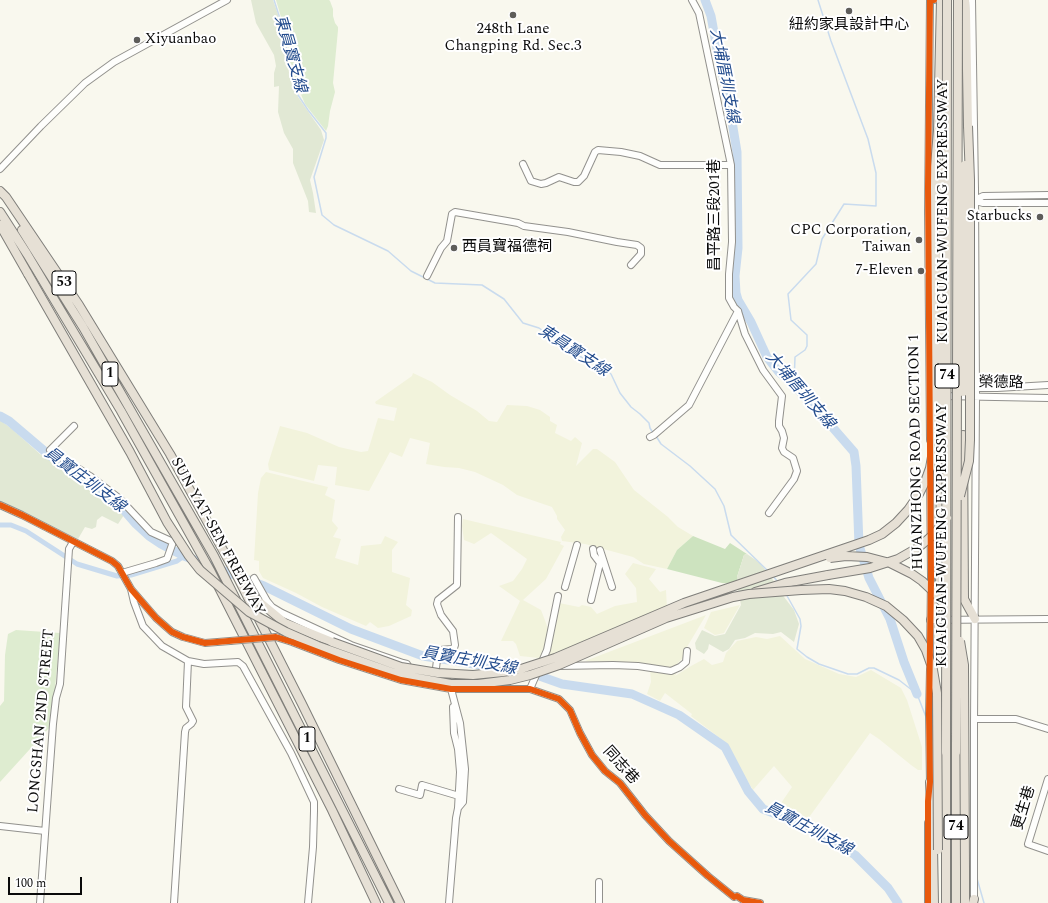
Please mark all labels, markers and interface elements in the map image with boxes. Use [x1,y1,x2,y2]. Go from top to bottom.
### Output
marker: 紐約家具設計中心 [844,6,854,16]
marker: 248th Lane Changping Rd. Sec.3 [508,10,518,20]
water label: 東員寶支線 [269,13,309,95]
place label: 紐約家具設計中心 [789,17,909,35]
place label: 248th Lane Changping Rd. Sec.3 [445,21,581,56]
water label: 大埔厝圳支線 [704,27,742,125]
place label: Xiyuanbao [145,31,216,49]
marker: Xiyuanbao [132,35,142,45]
street label: KUAIGUAN-WUFENG EXPRESSWAY [935,79,953,343]
street label: 昌平路三段201巷 [707,159,725,271]
place label: Starbucks [967,208,1032,226]
marker: Starbucks [1035,212,1045,222]
place label: CPC Corporation, Taiwan [790,222,911,257]
marker: CPC Corporation, Taiwan [914,235,924,245]
place label: 西員寶福德祠 [462,239,552,257]
marker: 西員寶福德祠 [449,243,459,253]
place label: 7-Eleven [855,262,913,280]
marker: 7-Eleven [916,266,926,276]
road number: 53 [52,271,76,295]
water label: 東員寶支線 [534,322,612,382]
street label: HUANZHONG ROAD SECTION 1 [906,334,928,570]
water label: 大埔厝圳支線 [760,348,838,434]
road number: 1 [102,362,118,386]
road number: 74 [935,364,959,388]
street label: 榮德路 [978,375,1024,393]
street label: KUAIGUAN-WUFENG EXPRESSWAY [934,403,952,667]
water label: 員寶庄圳支線 [40,444,128,518]
street label: SUN YAT-SEN FREEWAY [166,455,268,619]
street label: LONGSHAN 2ND STREET [25,628,59,814]
water label: 員寶庄圳支線 [420,644,518,680]
road number: 1 [299,727,315,751]
street label: 同志巷 [598,743,642,789]
street label: 更生巷 [1010,784,1040,832]
water label: 員寶庄圳支線 [761,799,855,861]
road number: 74 [944,815,968,839]
scale bar [10,869,84,895]
text: 100 m [15,874,46,893]

